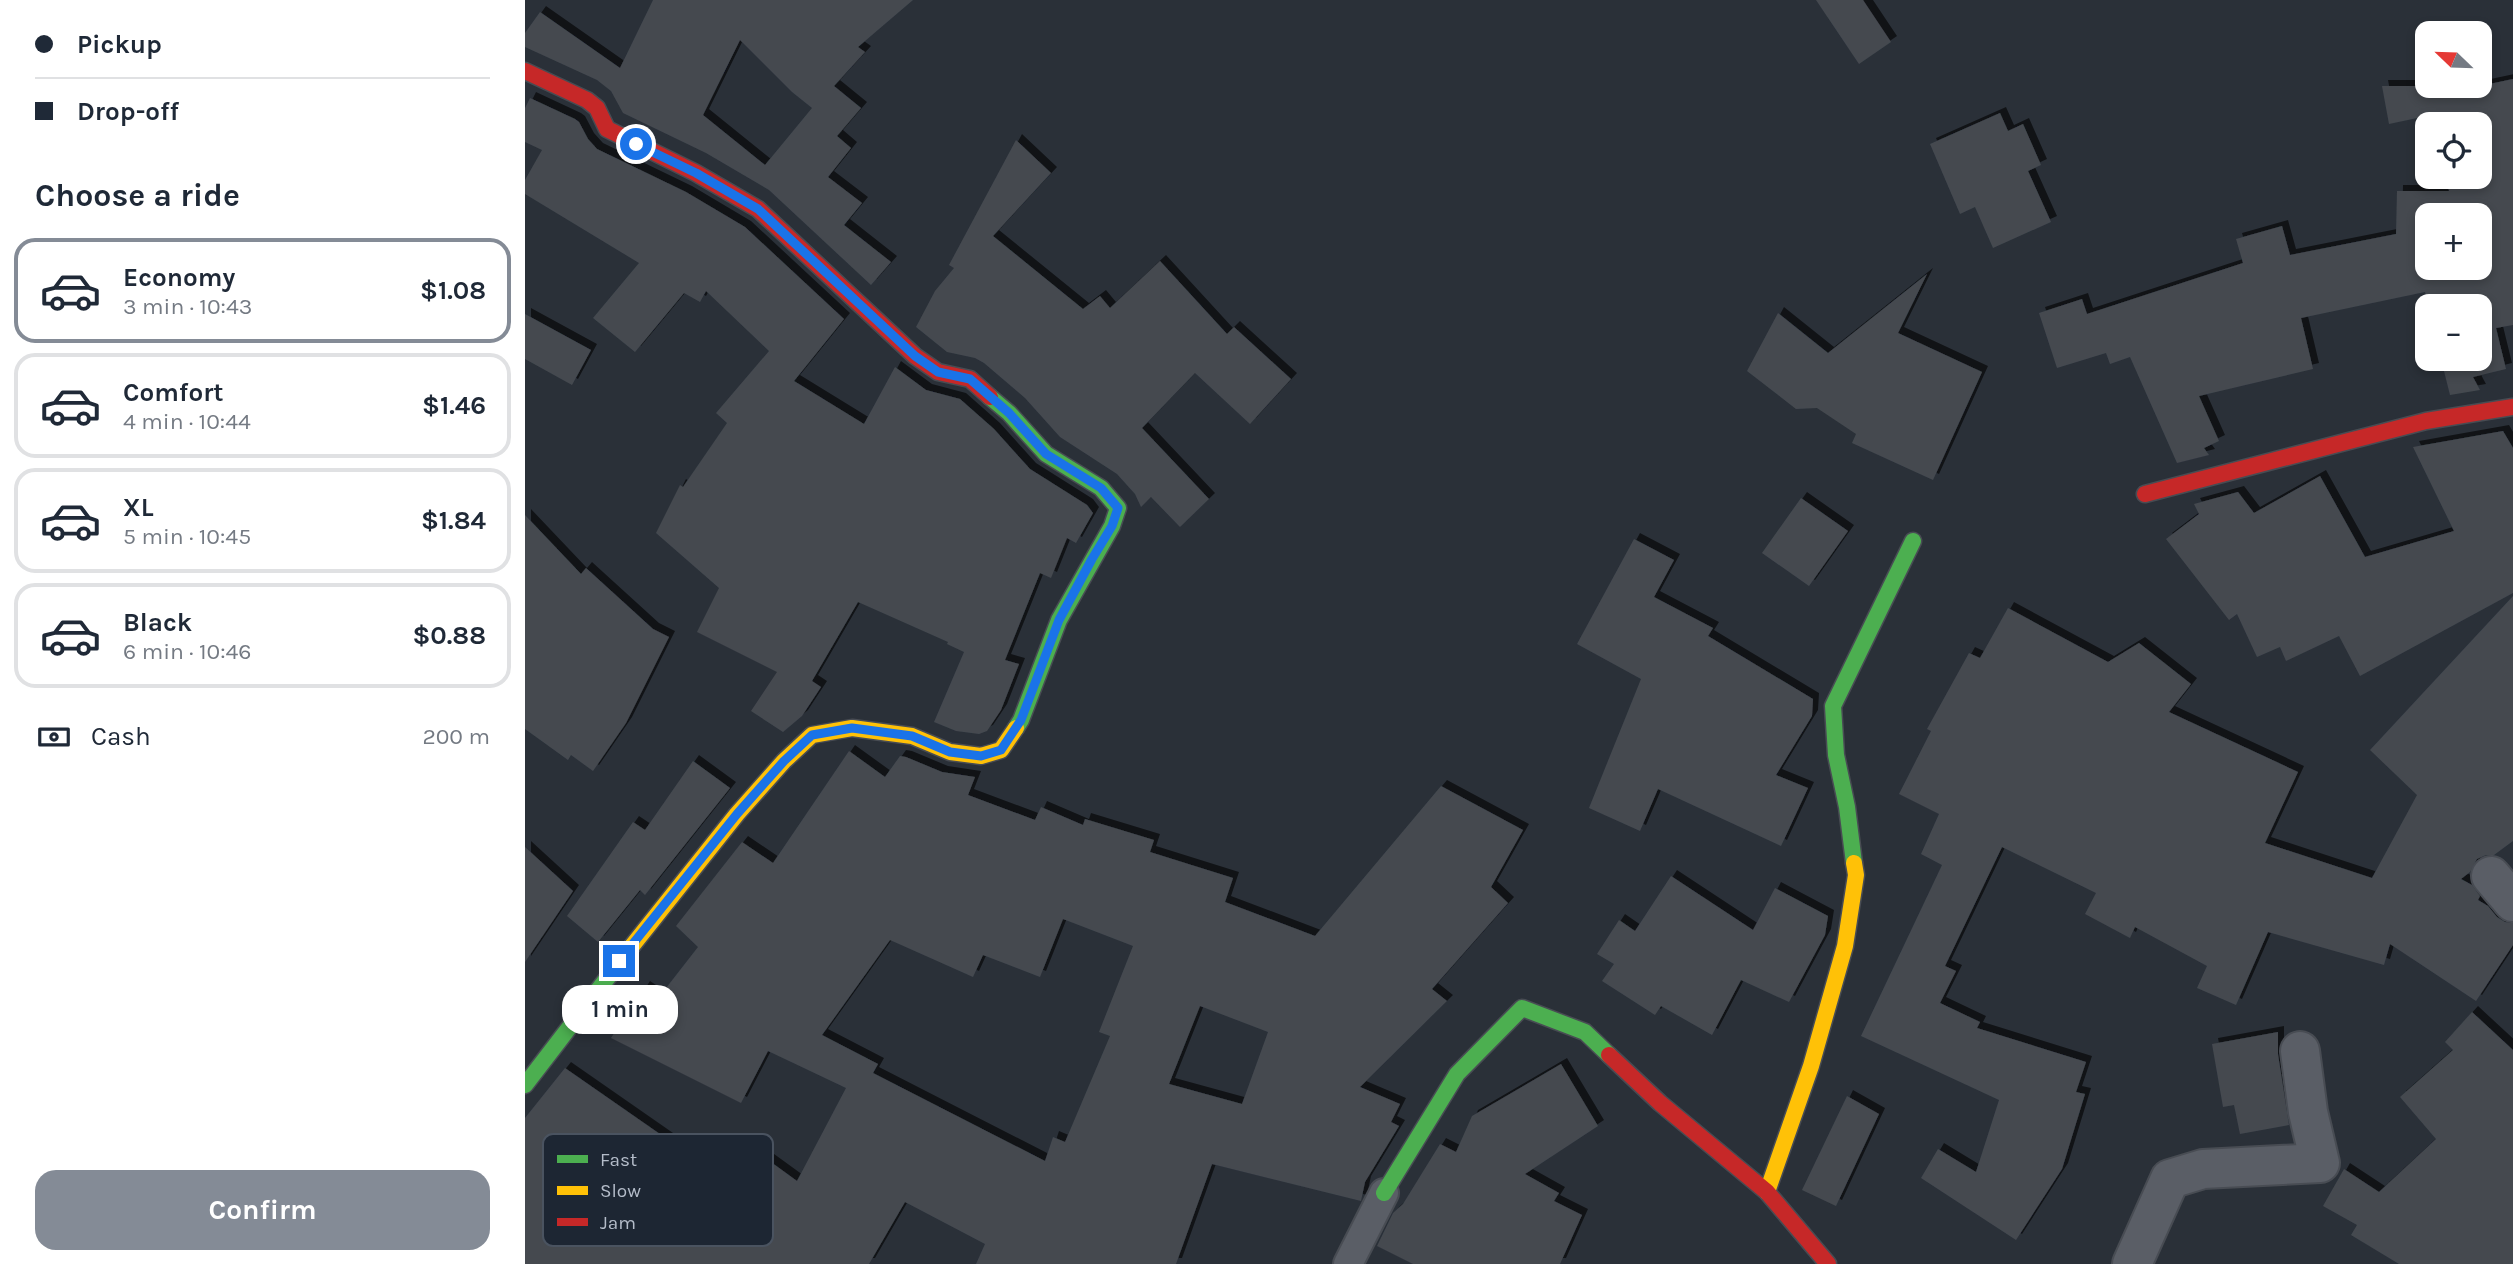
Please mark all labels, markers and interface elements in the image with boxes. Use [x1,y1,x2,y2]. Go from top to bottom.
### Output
north arrow [2415,21,2492,98]
map controls [2415,21,2492,371]
text: Pickup [77,29,162,60]
text: Drop-off [77,96,179,127]
button: locate [2415,112,2492,189]
route start [620,128,652,160]
text: Choose a ride [35,177,240,214]
button: + [2415,203,2492,280]
icon: car [39,259,102,322]
text: Economy [123,262,235,293]
text: $1.08 [420,275,486,306]
text: 3 min · 10:43 [123,293,252,320]
button: − [2415,294,2492,371]
icon: car [39,374,102,437]
text: Comfort [123,377,224,408]
text: $1.46 [422,390,486,421]
text: 4 min · 10:44 [123,408,251,435]
icon: car [39,489,102,552]
text: XL [123,492,154,523]
text: $1.84 [421,505,486,536]
text: 5 min · 10:45 [123,523,251,550]
icon: car [39,604,102,667]
text: Black [123,607,192,638]
text: $0.88 [412,620,486,651]
text: 6 min · 10:46 [123,638,251,665]
icon: cash [35,718,73,756]
text: Cash [91,721,151,752]
text: 200 m [422,723,490,750]
route end [603,945,635,977]
callout: 1 min [561,986,677,1034]
text: 1 min [591,996,649,1023]
legend [543,1134,773,1246]
text: Fast [600,1149,637,1171]
button: Confirm [35,1170,490,1250]
text: Slow [600,1180,641,1202]
text: Jam [600,1212,636,1234]

